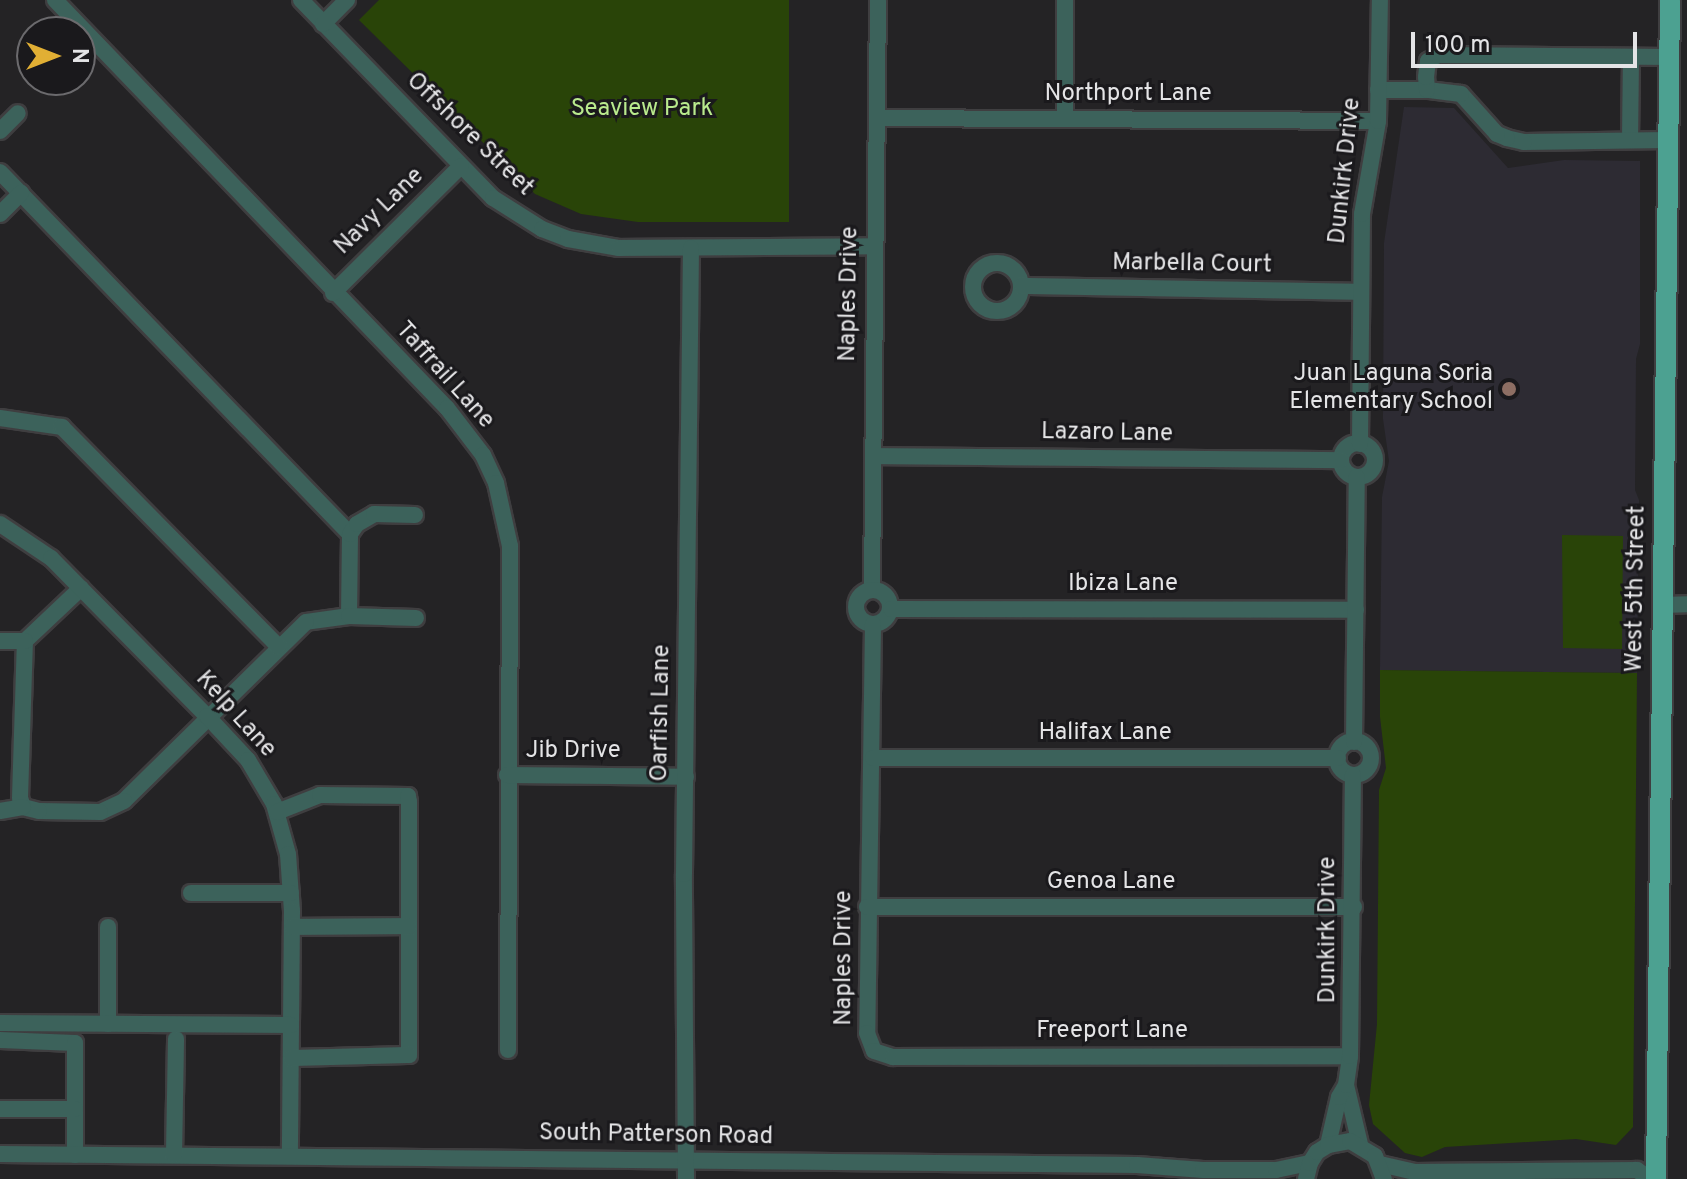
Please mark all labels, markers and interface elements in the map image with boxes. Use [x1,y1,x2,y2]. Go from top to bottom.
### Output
north arrow [16,16,96,96]
scale bar [1415,16,1641,66]
text: 100 m [1425,31,1491,61]
text: N [65,48,92,64]
street label: Offshore Street [399,67,539,203]
street label: Northport Lane [1044,81,1212,109]
park label: Seaview Park [571,96,713,124]
street label: Dunkirk Drive [1324,96,1368,246]
street label: Navy Lane [329,162,431,262]
street label: Naples Drive [834,226,866,362]
street label: Marbella Court [1112,249,1272,281]
street label: Taffrail Lane [389,317,499,435]
place label: Juan Laguna Soria Elementary School [1289,361,1493,417]
marker: Juan Laguna Soria Elementary School [1500,380,1518,398]
street label: Lazaro Lane [1041,418,1173,450]
street label: West 5th Street [1621,505,1653,673]
street label: Ibiza Lane [1068,571,1178,599]
street label: Oarfish Lane [646,644,678,782]
street label: Kelp Lane [189,666,281,764]
street label: Halifax Lane [1038,720,1172,748]
street label: Jib Drive [525,738,621,766]
street label: Dunkirk Drive [1315,857,1343,1003]
street label: Genoa Lane [1047,869,1175,897]
street label: Naples Drive [831,890,859,1026]
street label: Freeport Lane [1036,1018,1188,1046]
street label: South Patterson Road [539,1120,773,1152]

